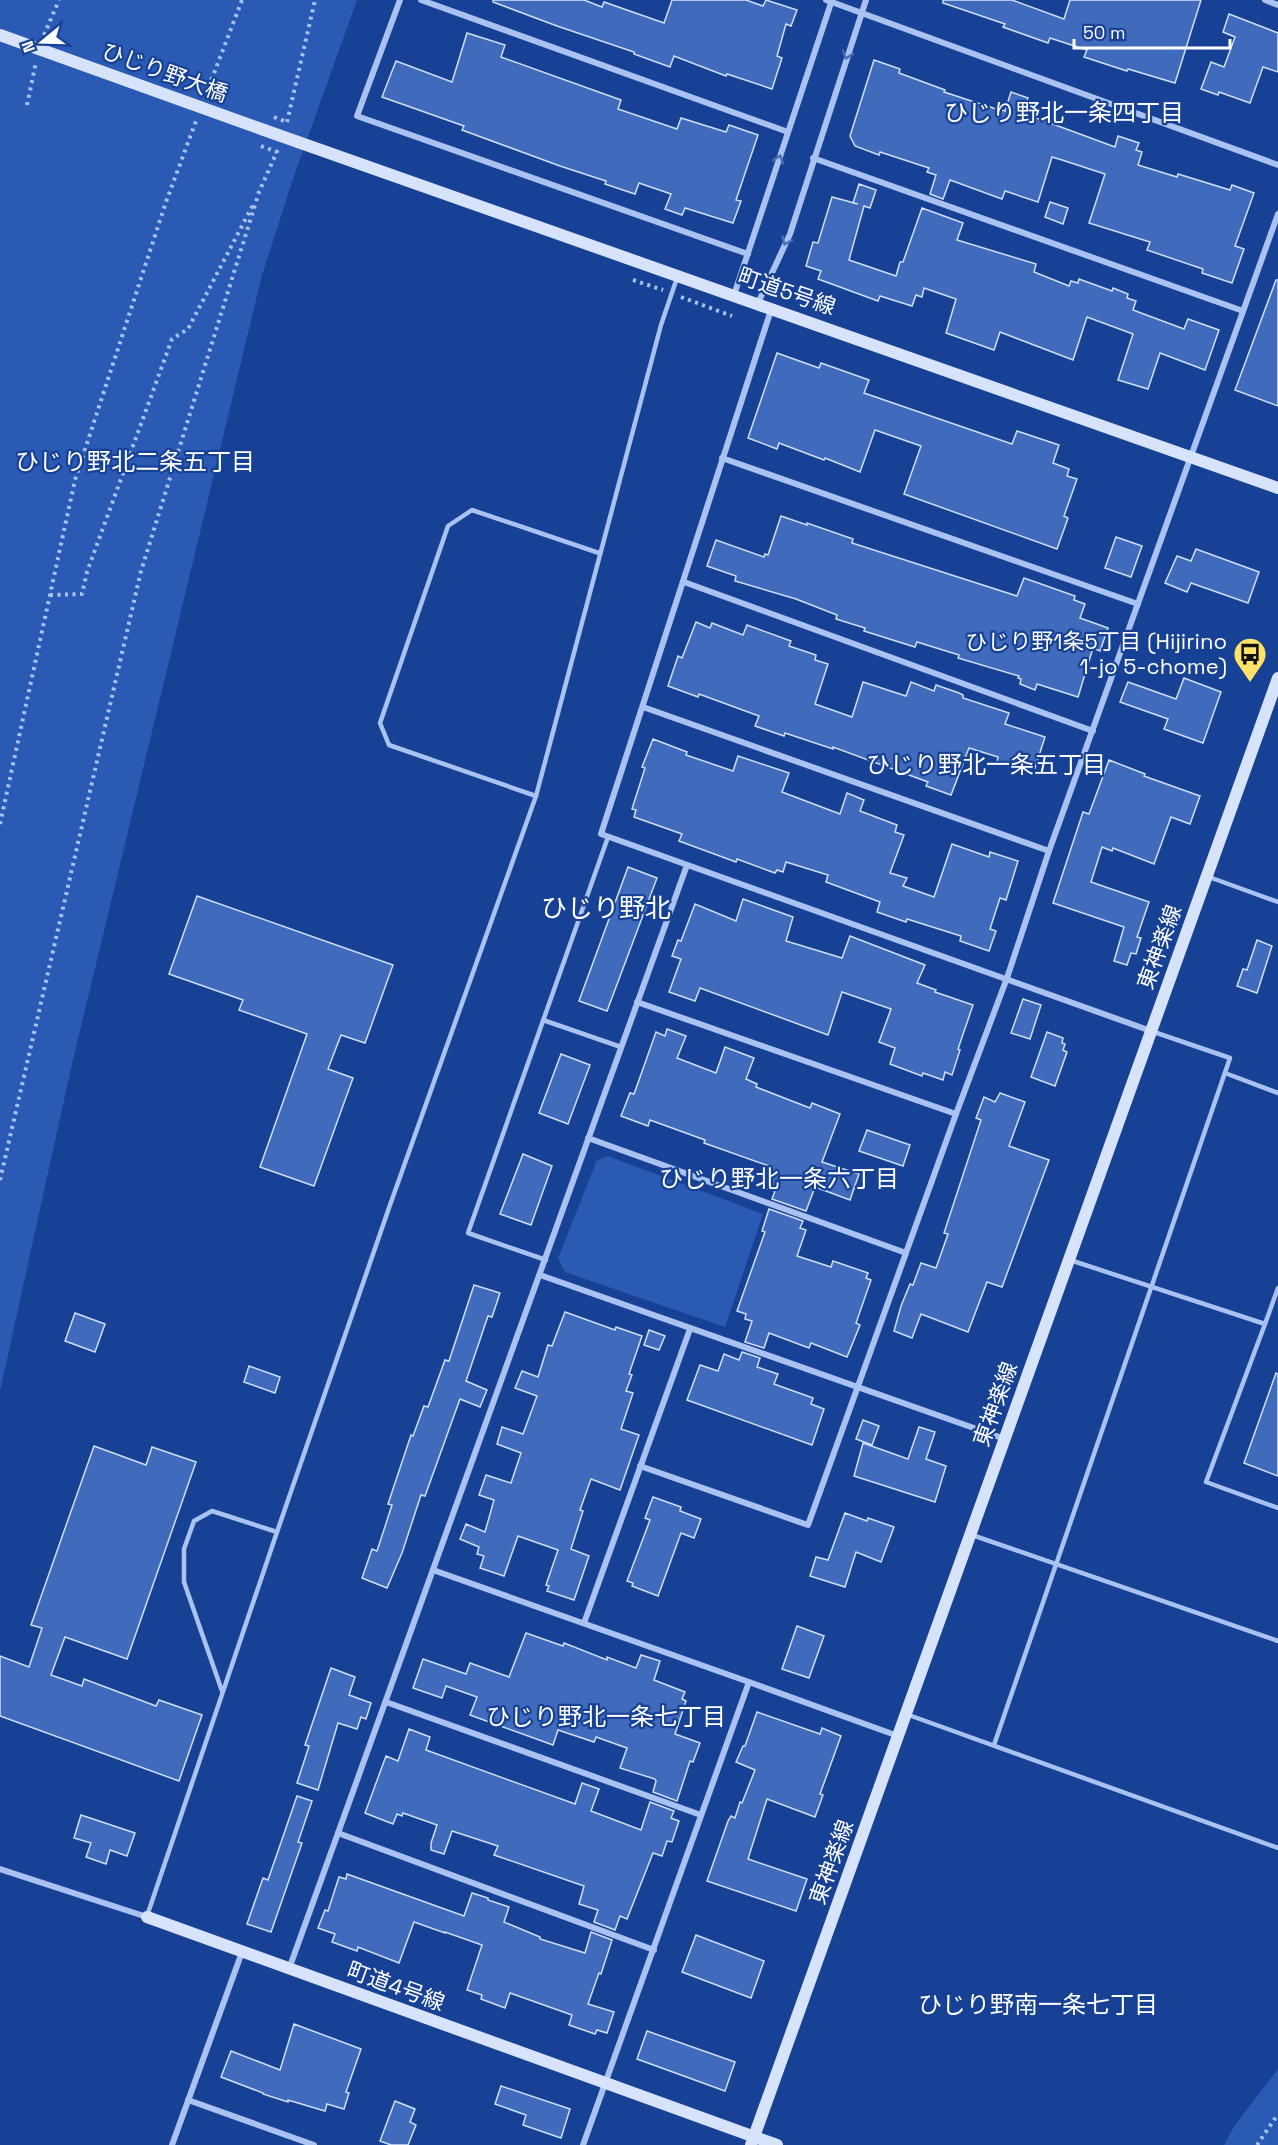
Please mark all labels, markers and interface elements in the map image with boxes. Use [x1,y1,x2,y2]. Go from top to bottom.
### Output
north arrow [12,12,72,72]
scale bar [1074,12,1230,50]
text: 50 m [1083,21,1125,44]
street label: ひじり野大橋 [98,36,232,108]
text: N [17,38,40,55]
one-way arrow [842,49,855,60]
district label: ひじり野北一条四丁目 [944,97,1184,128]
one-way arrow [772,154,784,165]
one-way arrow [782,234,794,245]
street label: 町道5号線 [735,261,839,321]
district label: ひじり野北二条五丁目 [15,446,255,477]
place label: ひじり野1条5丁目 (Hijirino 1-jo 5-chome) [965,627,1227,680]
bus stop icon: ひじり野1条5丁目 (Hijirino 1-jo 5-chome) [1232,636,1268,683]
district label: ひじり野北一条五丁目 [866,749,1106,780]
district label: ひじり野北 [541,891,671,925]
street label: 東神楽線 [1131,901,1187,993]
district label: ひじり野北一条六丁目 [659,1163,899,1194]
street label: 東神楽線 [967,1358,1023,1450]
district label: ひじり野北一条七丁目 [486,1701,726,1732]
street label: 東神楽線 [803,1816,859,1908]
street label: 町道4号線 [343,1955,449,2017]
district label: ひじり野南一条七丁目 [918,1989,1158,2020]

